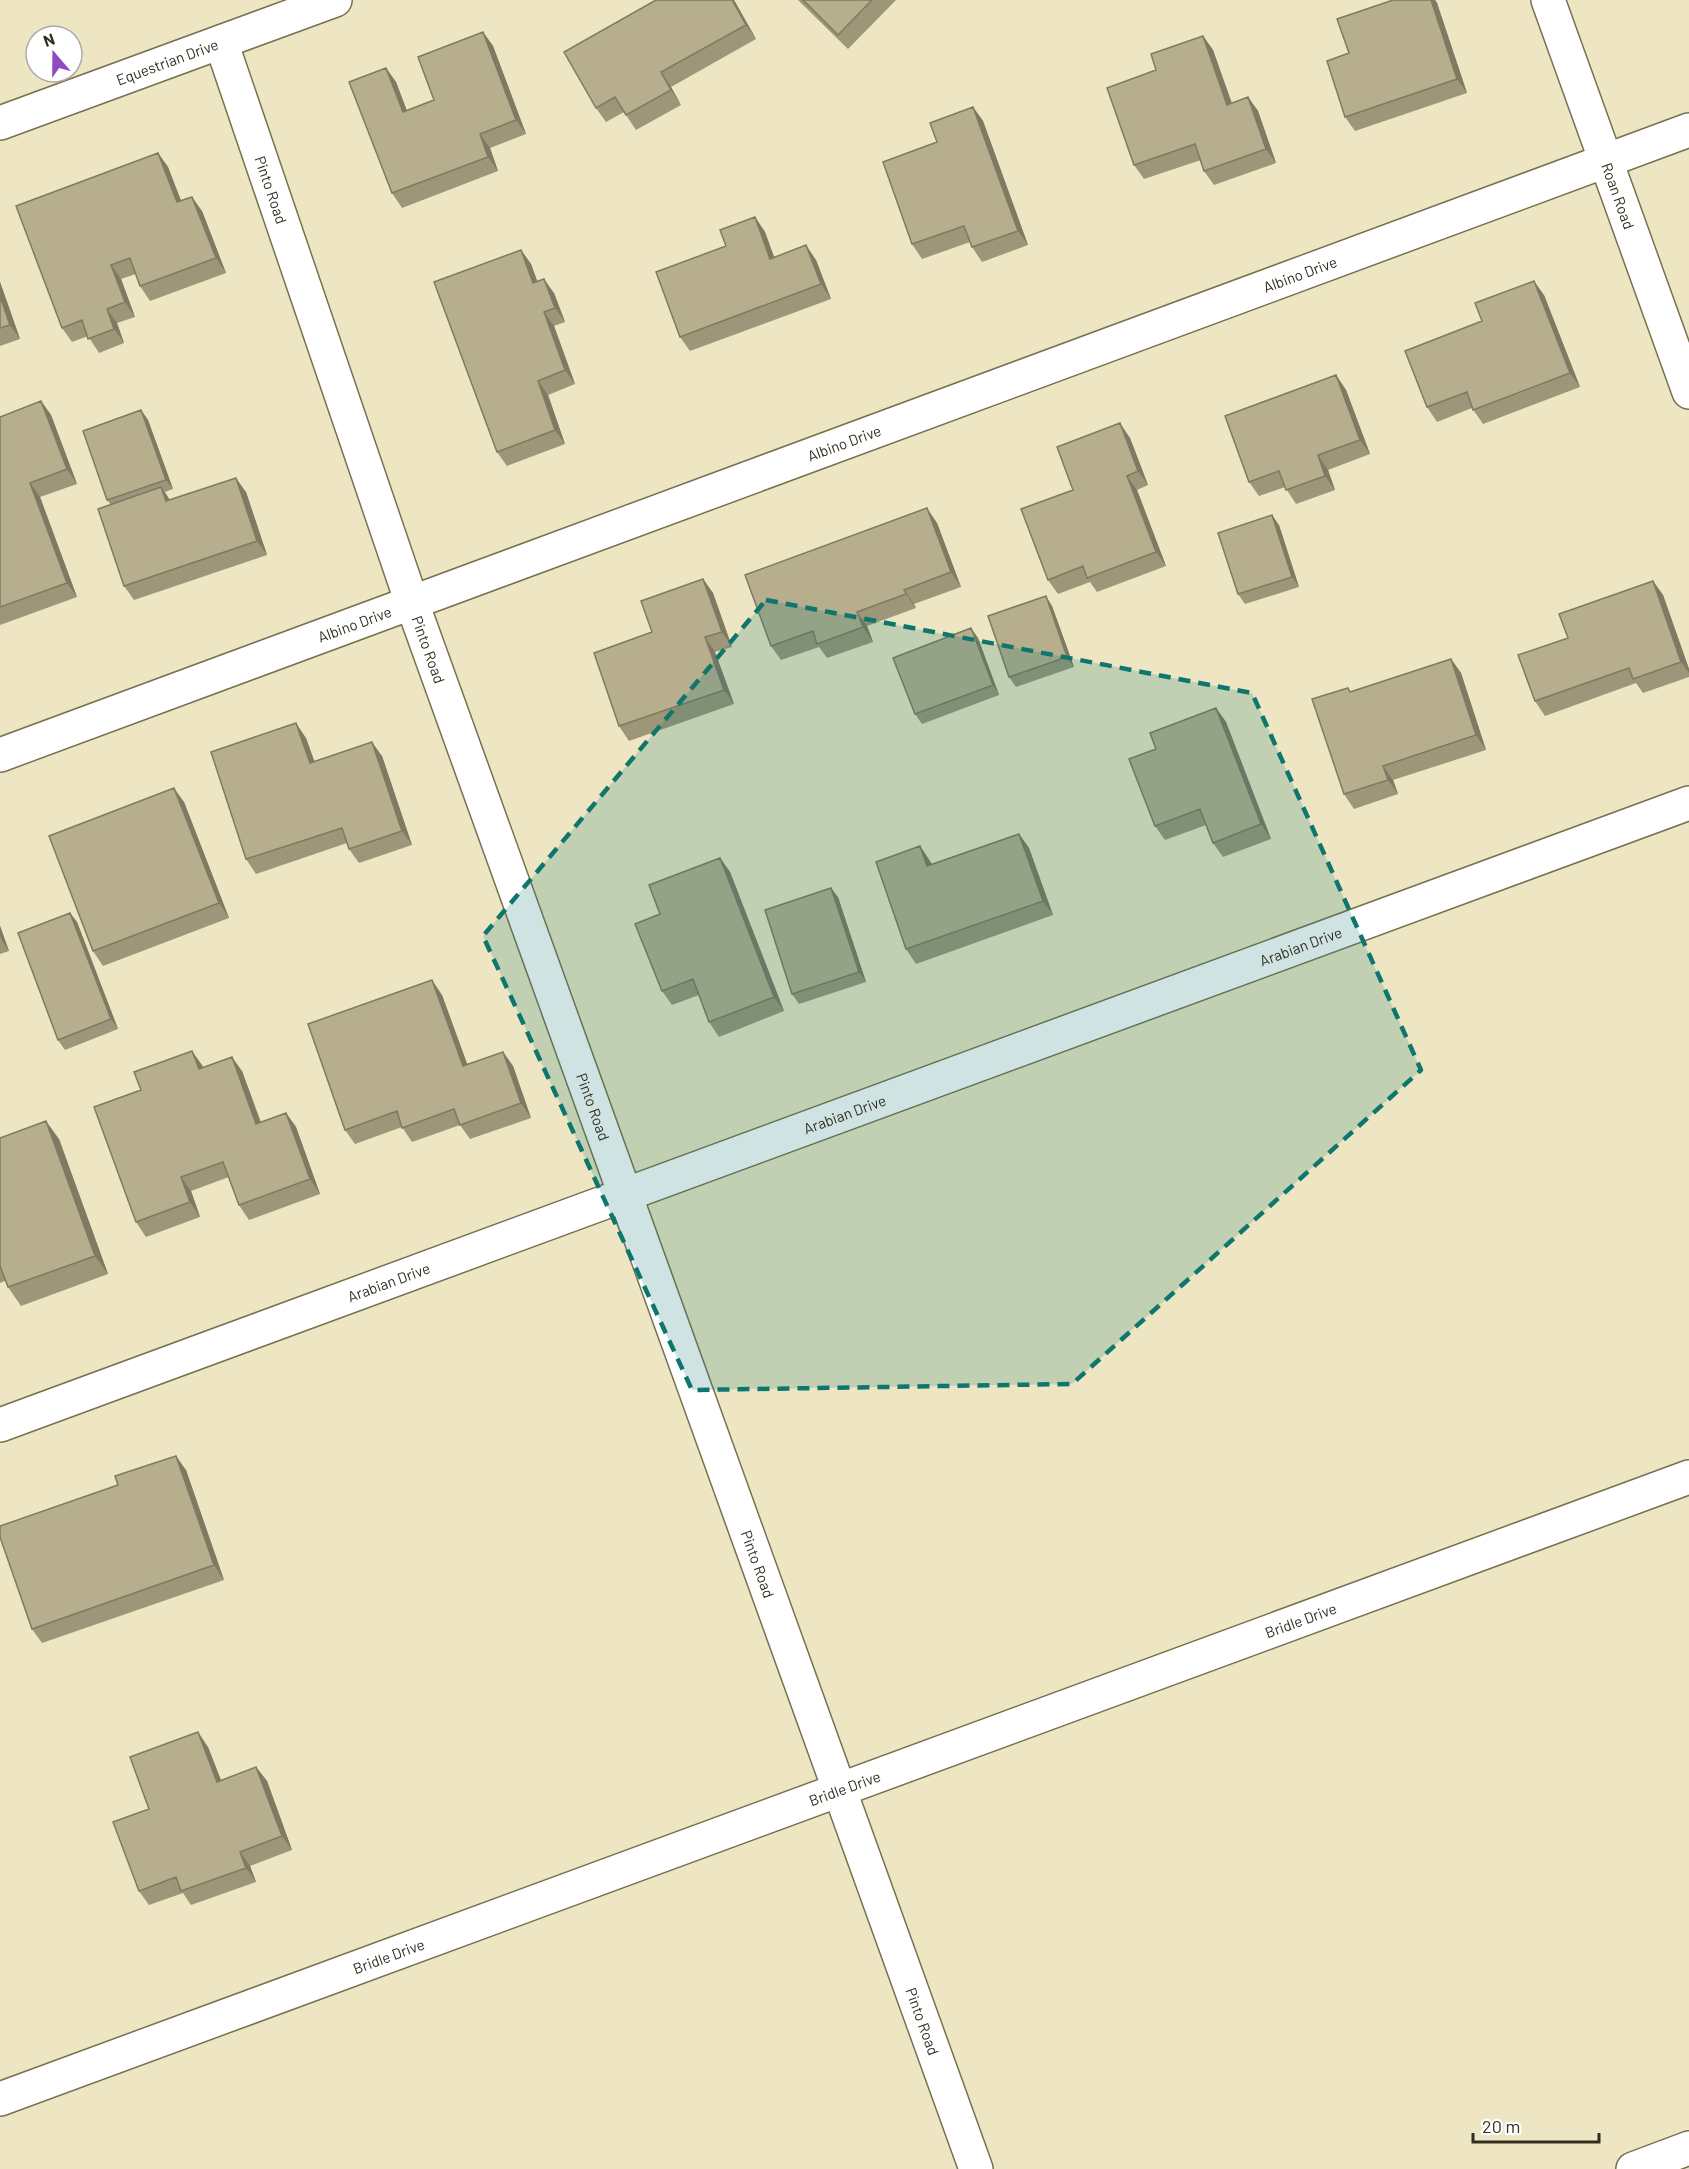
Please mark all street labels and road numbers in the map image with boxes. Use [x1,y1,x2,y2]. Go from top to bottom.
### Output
street label: Equestrian Drive [114,35,221,89]
street label: Pinto Road [251,153,291,226]
street label: Roan Road [1598,160,1639,231]
street label: Albino Drive [1261,252,1339,296]
street label: Albino Drive [805,421,883,465]
street label: Albino Drive [315,602,394,646]
street label: Pinto Road [408,613,449,686]
street label: Arabian Drive [1257,923,1344,969]
street label: Pinto Road [573,1071,614,1143]
street label: Arabian Drive [801,1091,888,1137]
street label: Arabian Drive [345,1259,432,1305]
street label: Pinto Road [738,1528,778,1600]
street label: Bridle Drive [1262,1599,1339,1641]
street label: Bridle Drive [806,1767,883,1809]
street label: Bridle Drive [350,1935,427,1977]
street label: Pinto Road [902,1985,943,2057]

